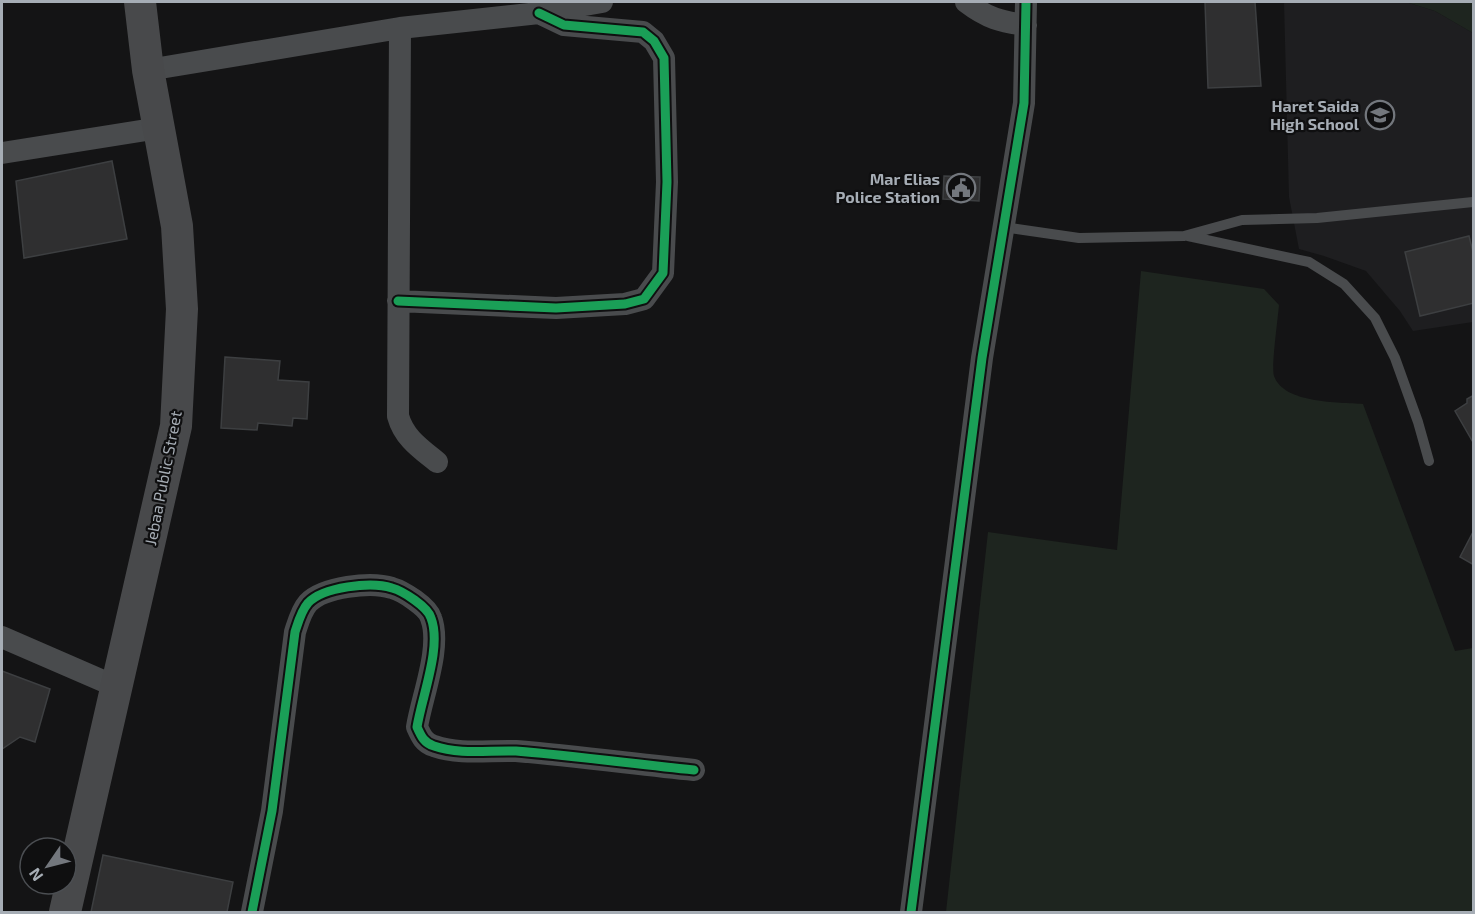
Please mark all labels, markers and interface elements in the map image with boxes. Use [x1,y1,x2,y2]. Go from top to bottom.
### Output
place label: Haret Saida High School [1270,96,1360,133]
school or university icon: Haret Saida High School [1364,99,1396,131]
place label: Mar Elias Police Station [835,169,940,206]
public building icon: Mar Elias Police Station [945,172,977,204]
street label: Jebaa Public Street [140,409,185,547]
north arrow [18,836,78,896]
text: N [24,865,46,885]

